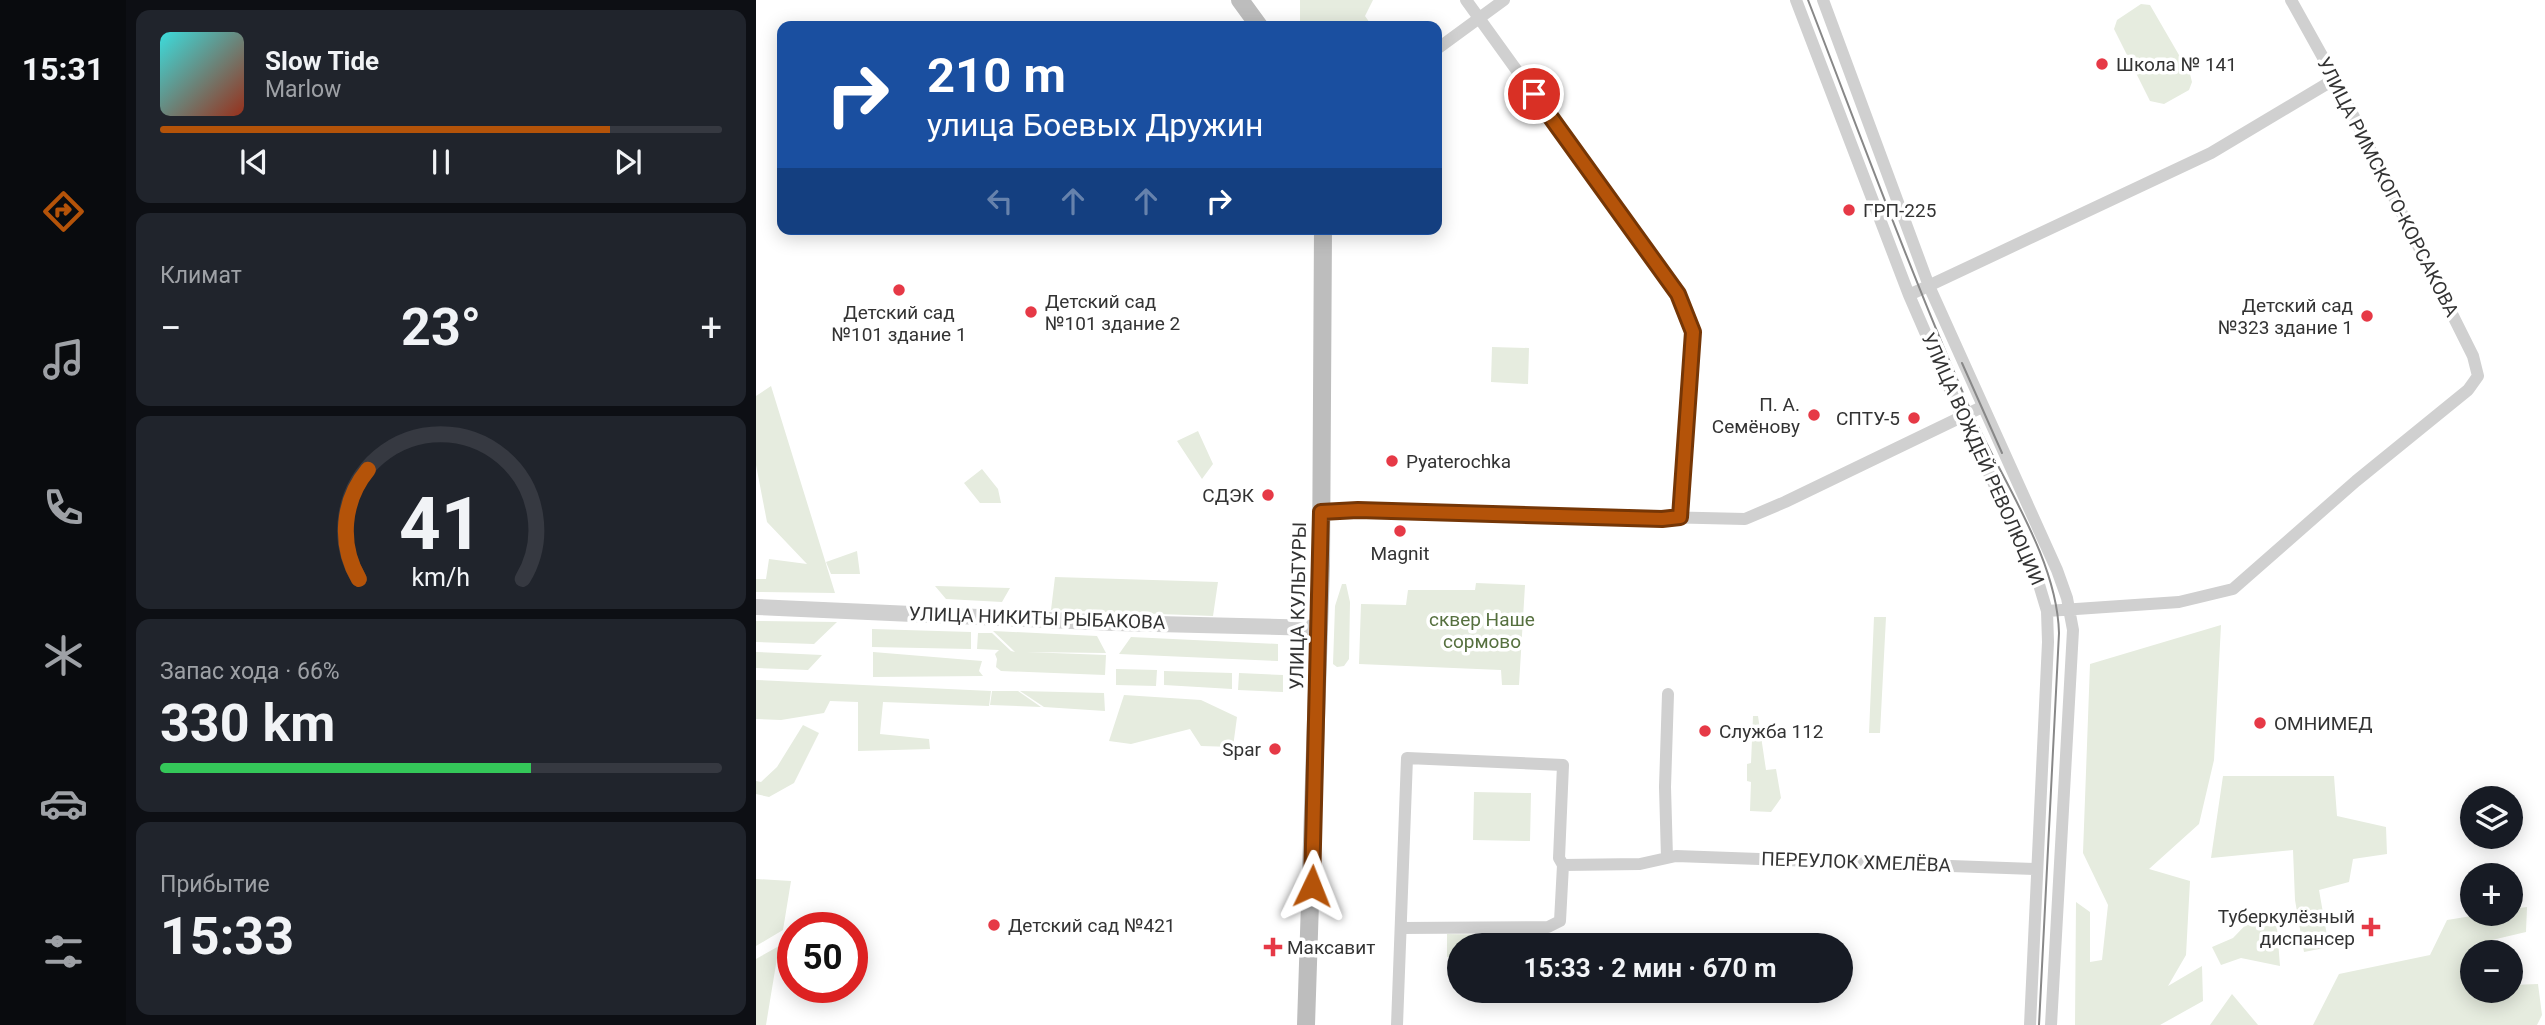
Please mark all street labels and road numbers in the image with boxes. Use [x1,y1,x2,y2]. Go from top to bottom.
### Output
street label: УЛИЦА РИМСКОГО-КОРСАКОВА [2312,53,2464,321]
street label: УЛИЦА ВОЖДЕЙ РЕВОЛЮЦИИ [1917,329,2049,589]
street label: УЛИЦА КУЛЬТУРЫ [1285,522,1311,690]
street label: УЛИЦА НИКИТЫ РЫБАКОВА [908,602,1166,634]
street label: ПЕРЕУЛОК ХМЕЛЁВА [1761,847,1952,877]

